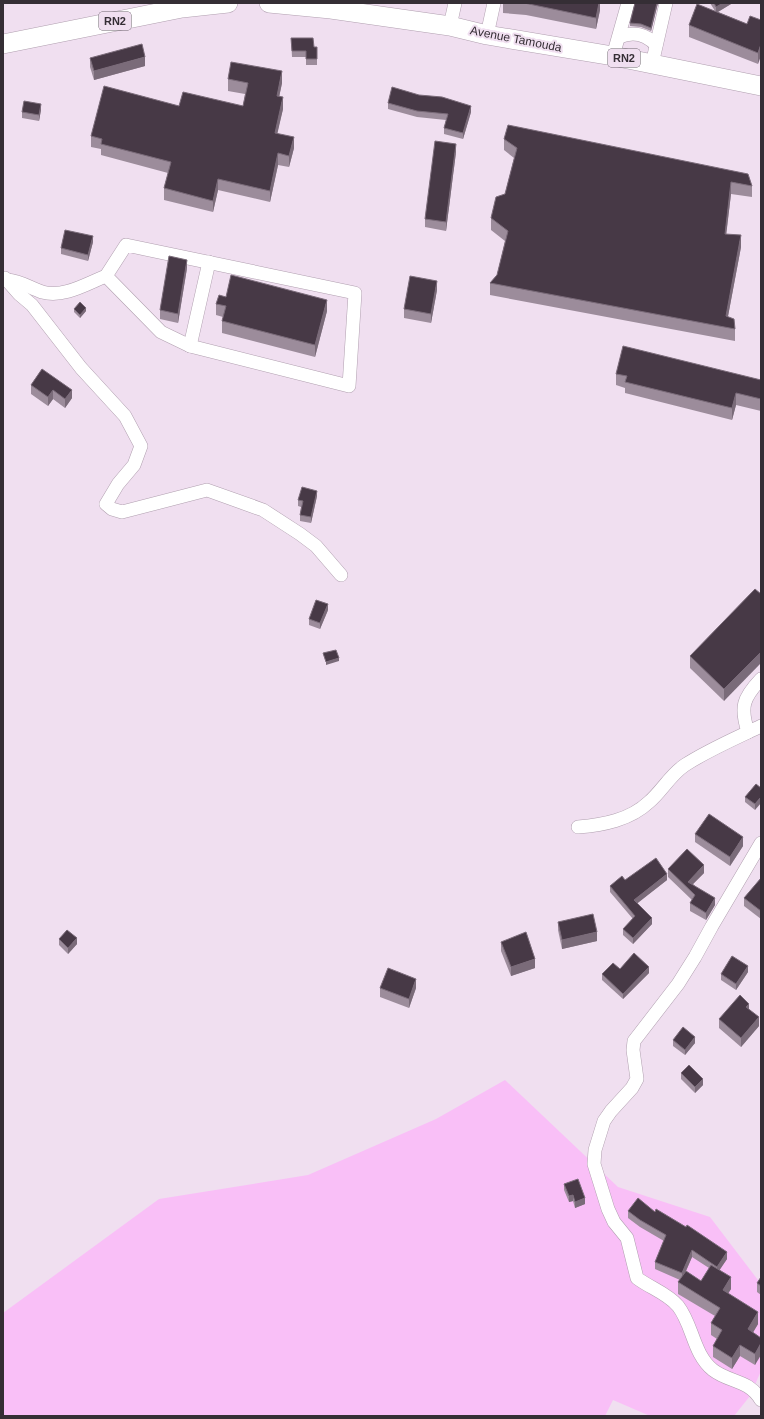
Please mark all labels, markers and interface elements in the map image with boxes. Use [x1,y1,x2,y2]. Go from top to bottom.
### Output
road number: RN2 [99,12,131,30]
street label: Avenue Tamouda [469,23,563,55]
road number: RN2 [608,49,640,67]

